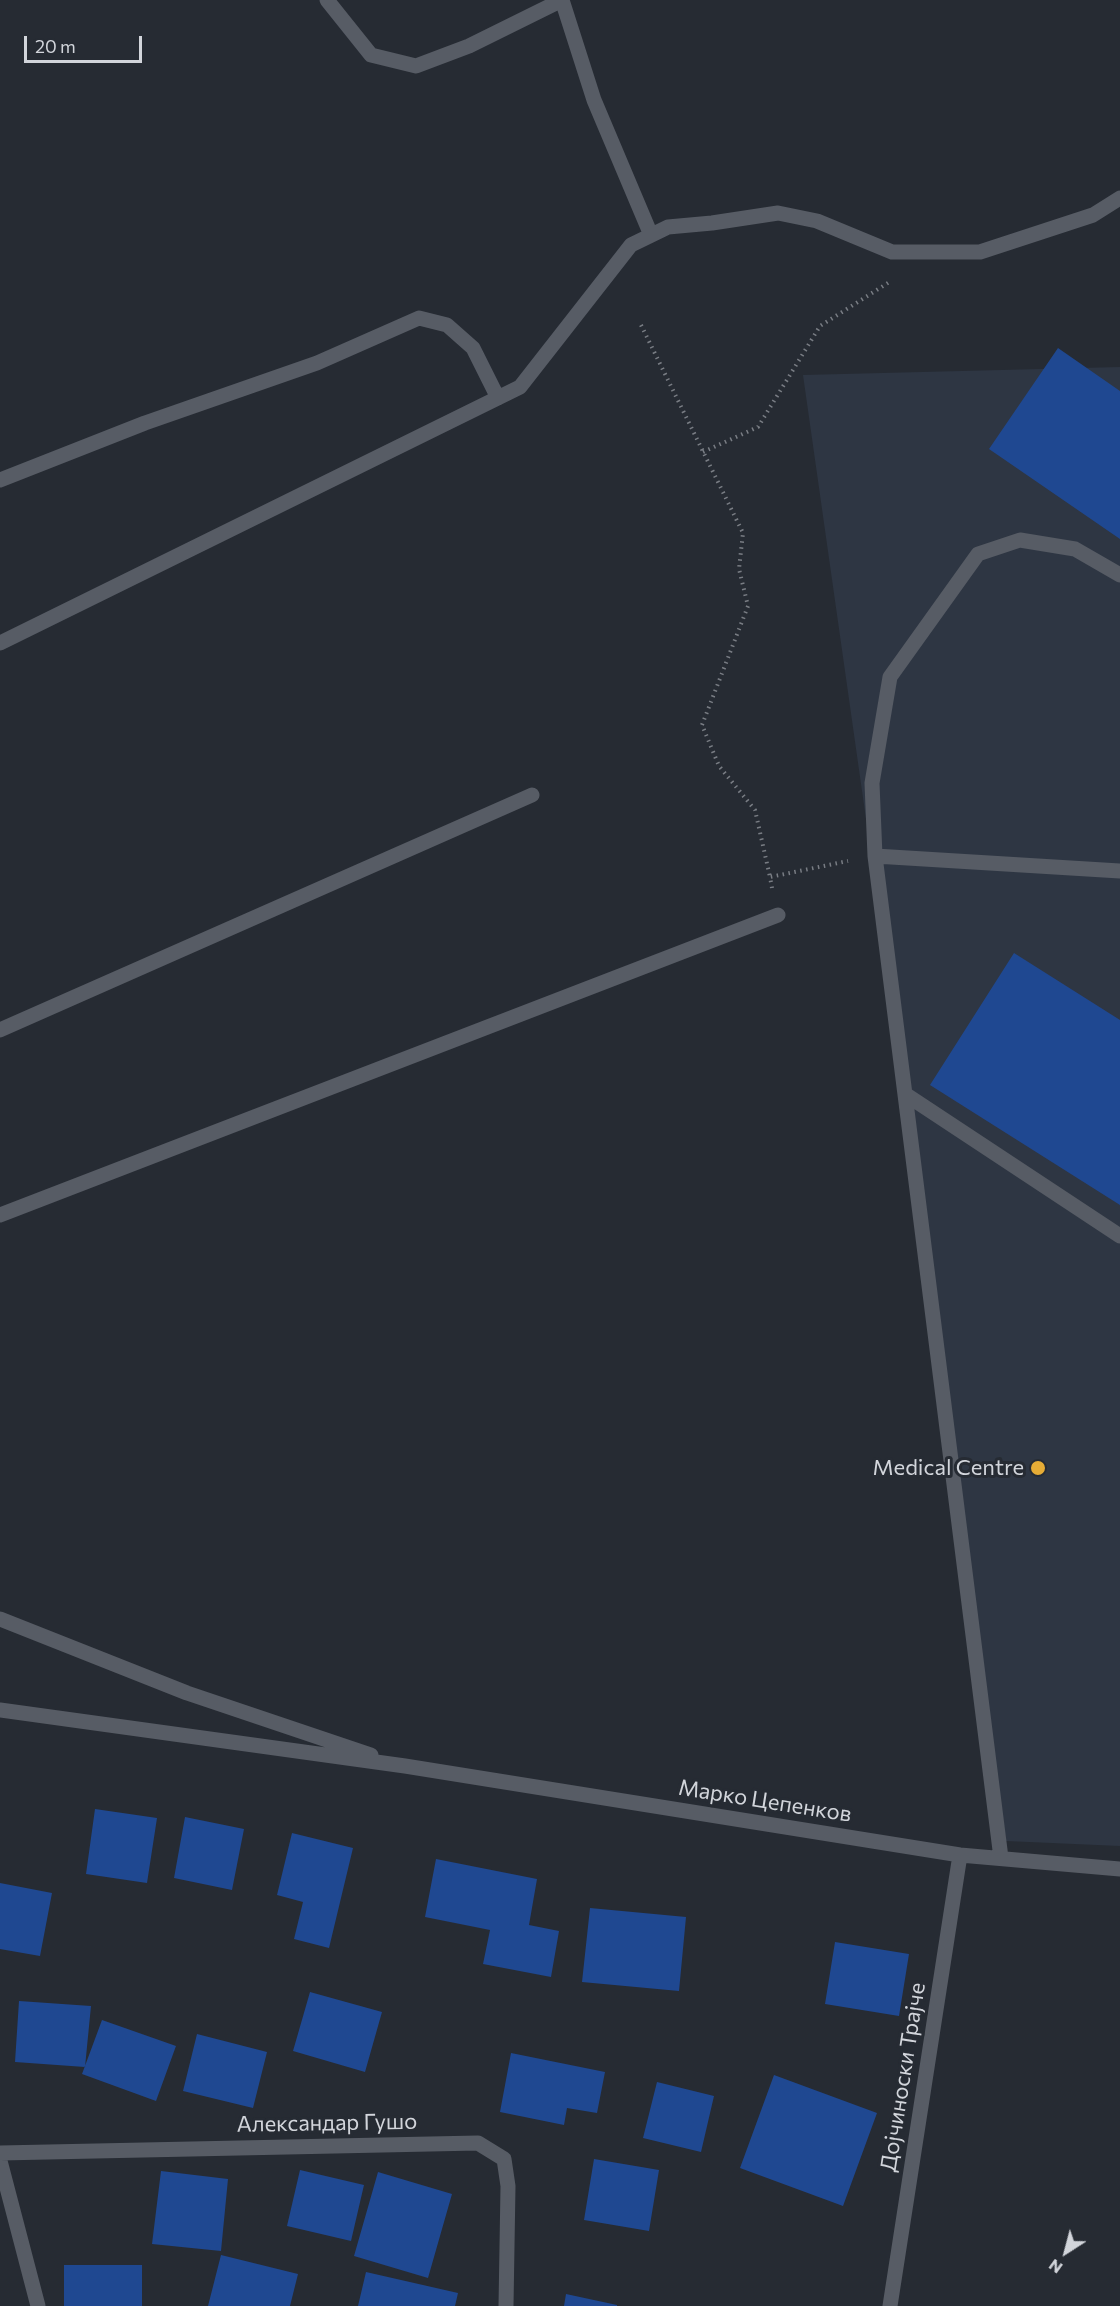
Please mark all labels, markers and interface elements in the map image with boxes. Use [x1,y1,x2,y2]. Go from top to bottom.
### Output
scale bar [27,24,146,62]
text: 20 m [35,35,76,57]
place label: Medical Centre [873,1455,1024,1481]
marker: Medical Centre [1029,1459,1047,1477]
street label: Марко Цепенков [677,1774,853,1828]
street label: Дојчиноски Трајче [875,1981,931,2173]
street label: Александар Гушо [236,2108,418,2138]
north arrow [1036,2222,1096,2282]
text: N [1045,2256,1066,2278]

